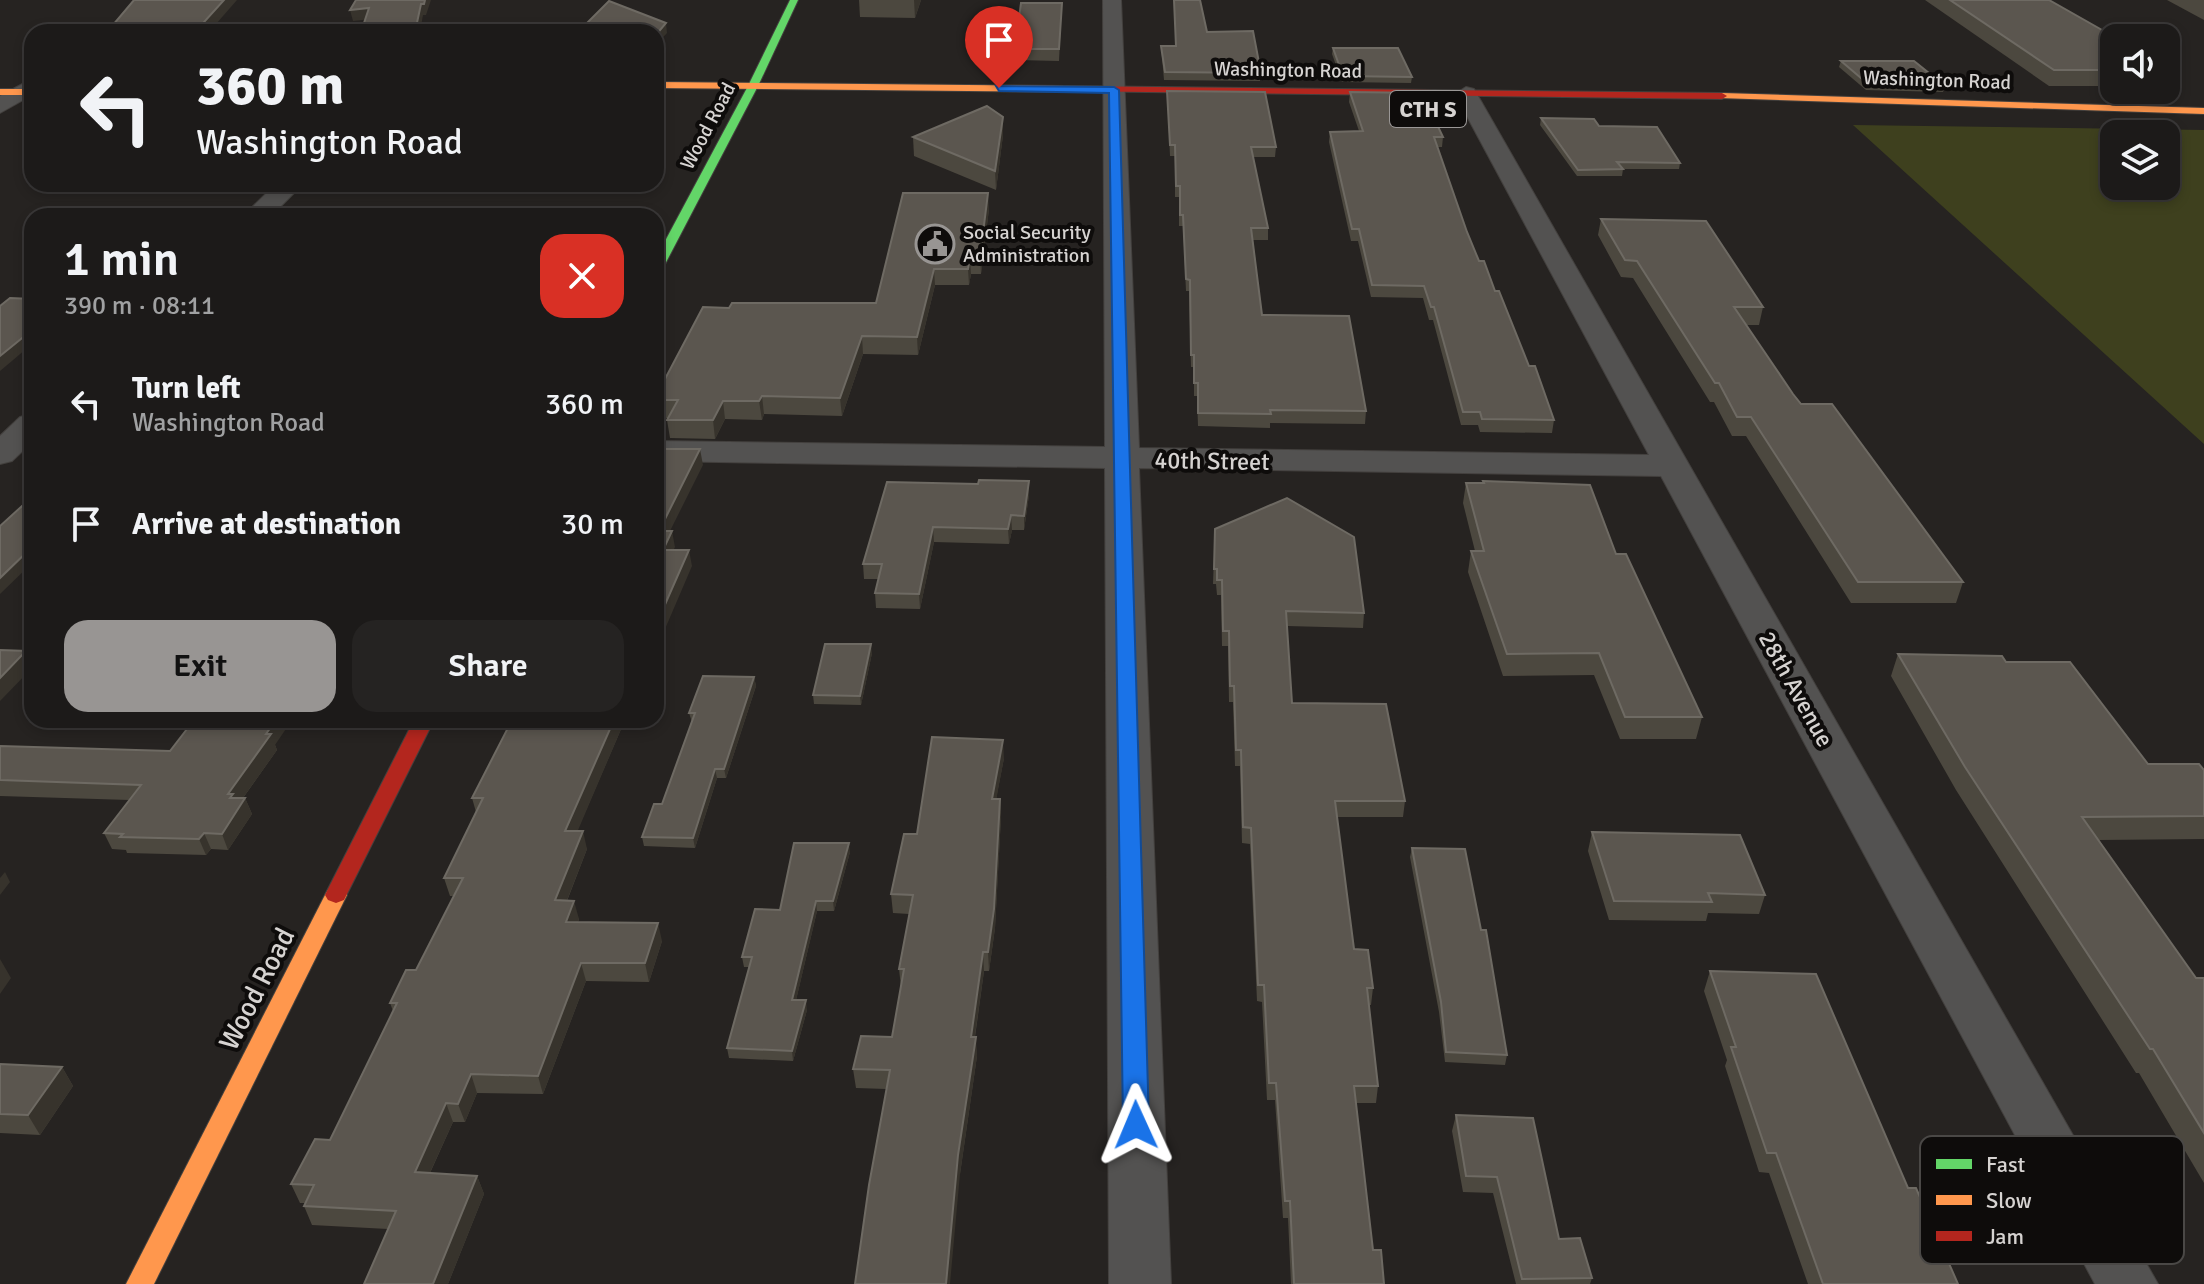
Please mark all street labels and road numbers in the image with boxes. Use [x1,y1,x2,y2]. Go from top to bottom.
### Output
street label: Washington Road [1214,56,1362,84]
street label: Washington Road [1862,65,2012,95]
street label: Wood Road [675,78,741,174]
road number: CTH S [1390,91,1466,127]
street label: 40th Street [1154,445,1270,477]
street label: 28th Avenue [1752,626,1840,752]
street label: Wood Road [212,922,302,1056]

